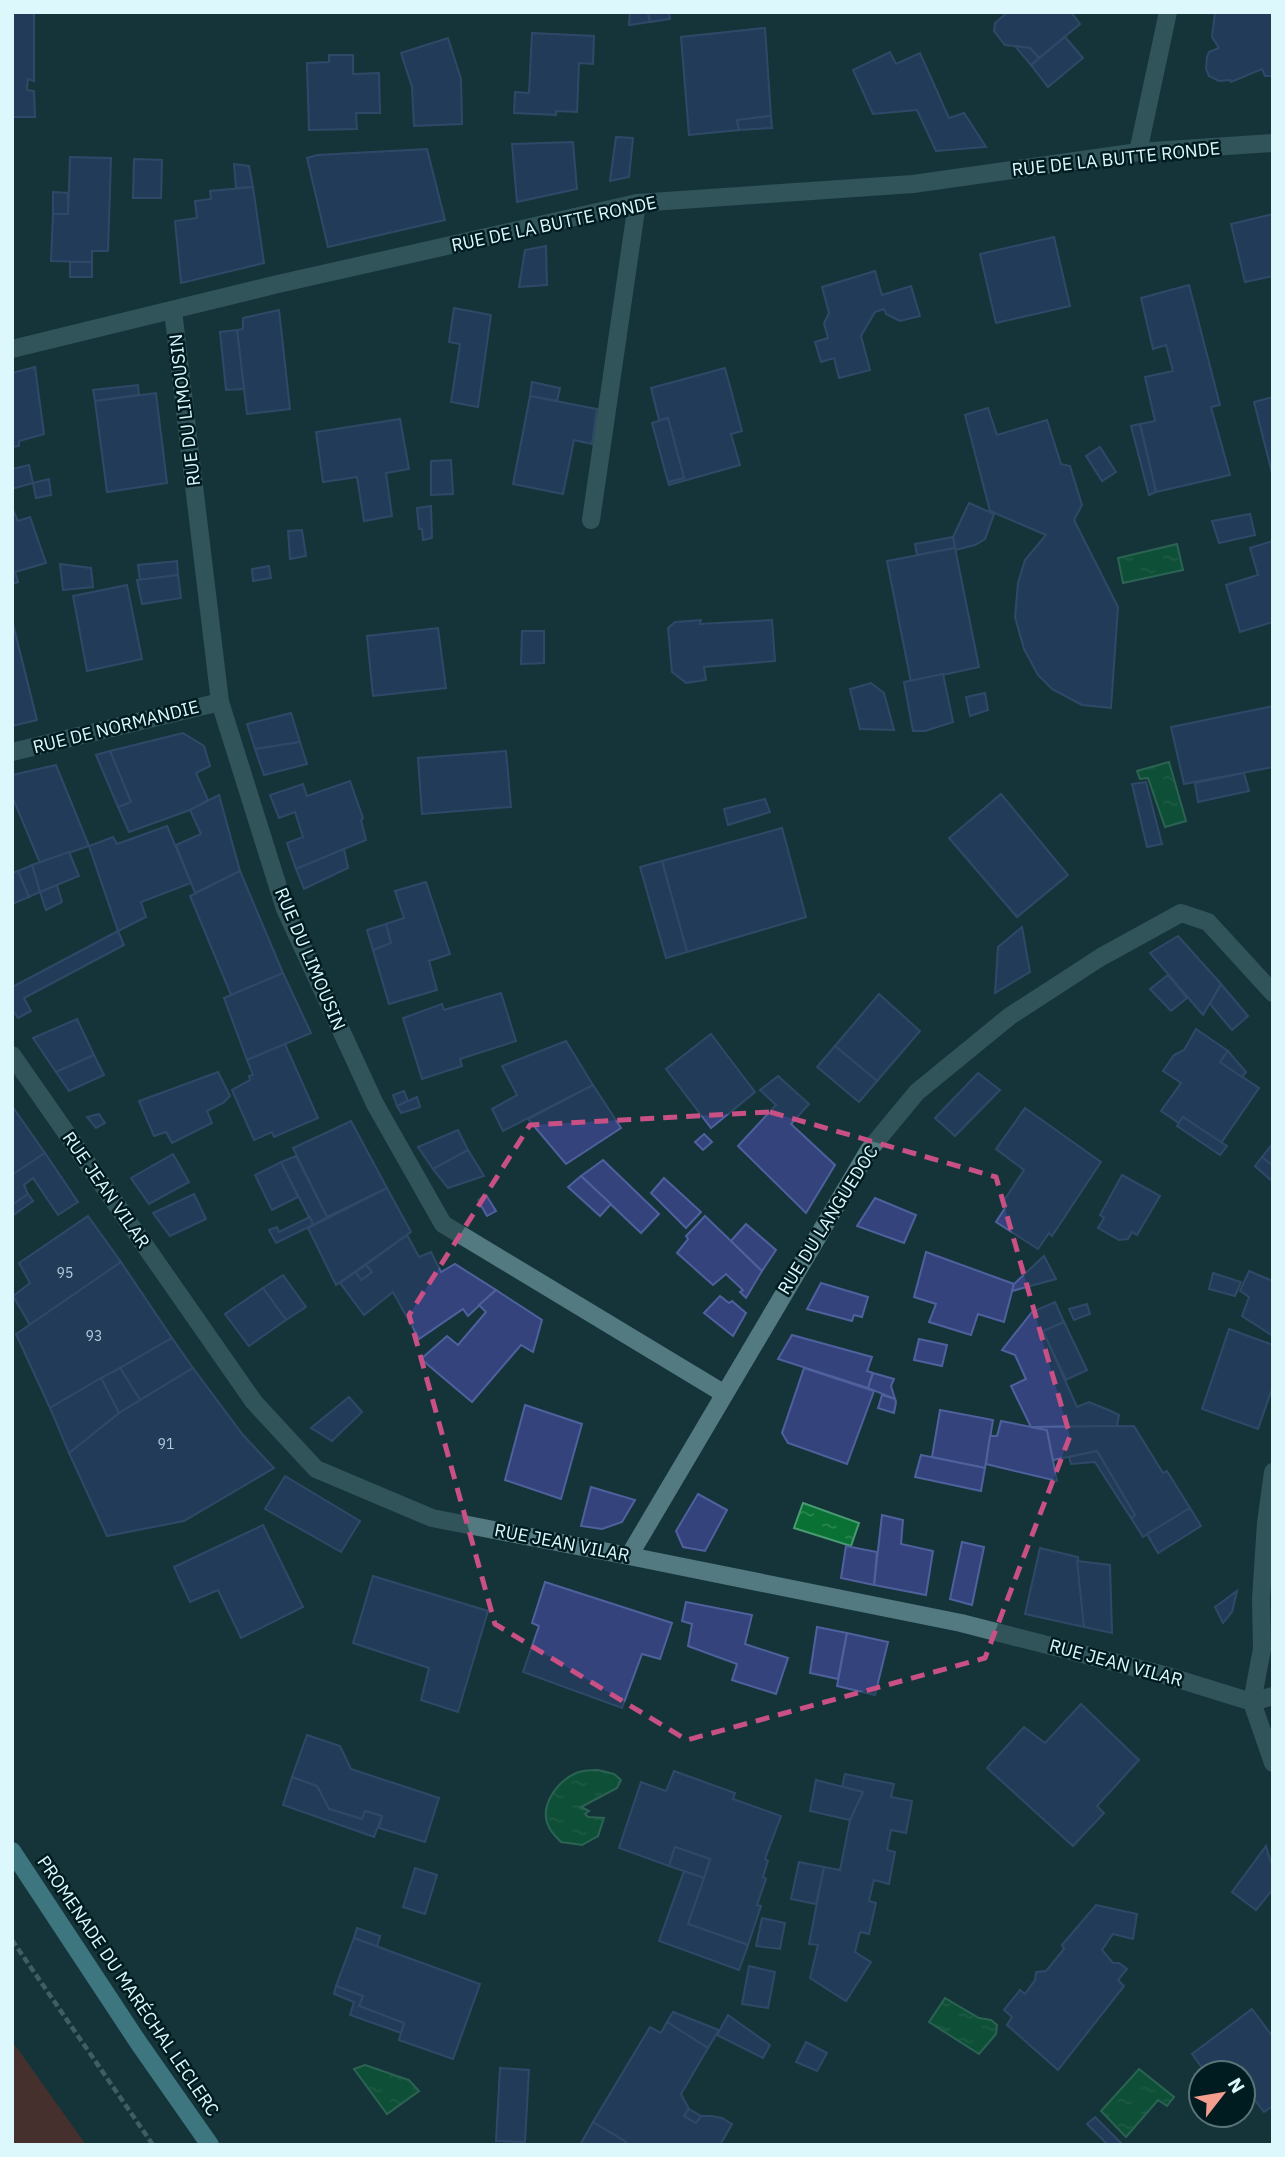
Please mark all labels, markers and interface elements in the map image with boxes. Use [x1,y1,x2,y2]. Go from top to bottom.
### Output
street label: RUE DE LA BUTTE RONDE [1011,136,1221,181]
street label: RUE DE LA BUTTE RONDE [449,191,659,257]
street label: RUE DU LIMOUSIN [164,333,205,487]
street label: RUE DE NORMANDIE [30,695,201,758]
street label: RUE DU LIMOUSIN [270,884,351,1034]
street label: RUE JEAN VILAR [58,1127,155,1252]
street label: RUE DU LANGUEDOC [772,1141,883,1299]
house number: 95 [57,1264,73,1282]
house number: 93 [86,1327,102,1345]
house number: 91 [158,1435,174,1453]
street label: RUE JEAN VILAR [493,1518,632,1567]
street label: RUE JEAN VILAR [1047,1634,1185,1691]
street label: PROMENADE DU MARÉCHAL LECLERC [32,1851,224,2120]
north arrow [1187,2059,1257,2129]
text: N [1223,2073,1250,2097]

